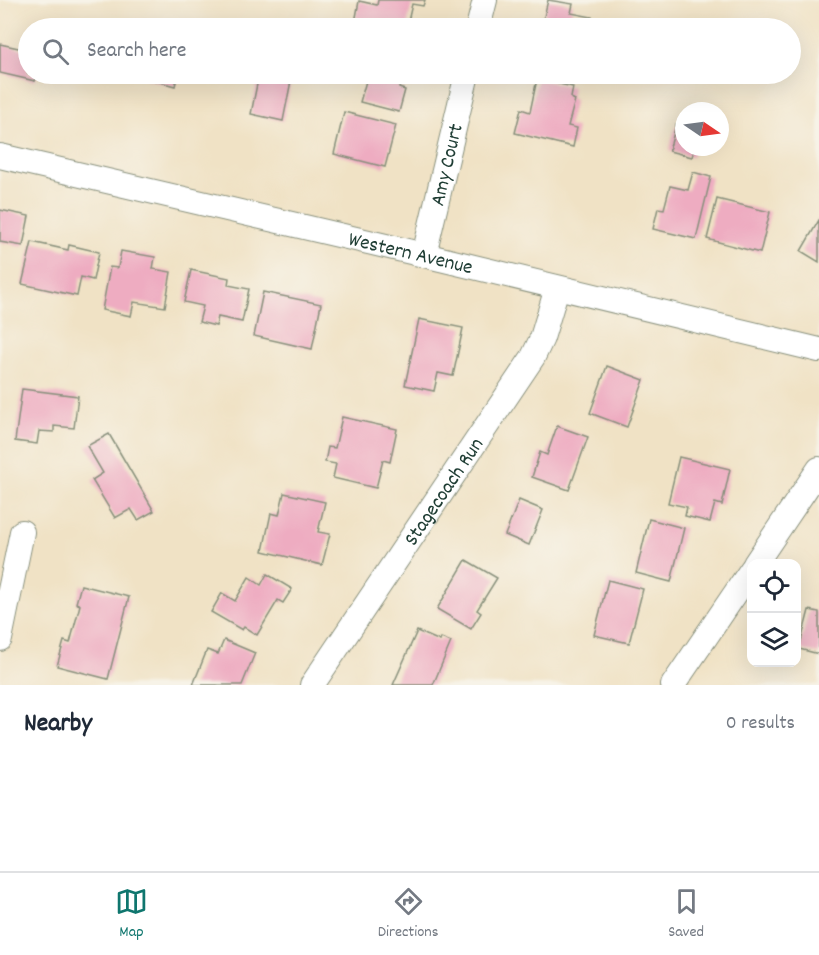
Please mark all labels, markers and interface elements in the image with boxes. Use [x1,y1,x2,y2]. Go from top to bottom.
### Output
search box [18,18,801,84]
icon: search [39,35,72,68]
text: Search here [87,36,186,67]
north arrow [675,102,729,156]
street label: Amy Court [424,121,473,209]
street label: Western Avenue [345,226,475,284]
street label: Stagecoach Run [398,432,493,553]
map controls [747,559,801,667]
button: locate [747,559,801,613]
button: layers [747,613,801,667]
text: Nearby [24,706,92,743]
text: 0 results [726,710,795,738]
tab: Map [115,885,148,944]
tab: Directions [378,885,438,944]
tab: Saved [668,885,704,944]

